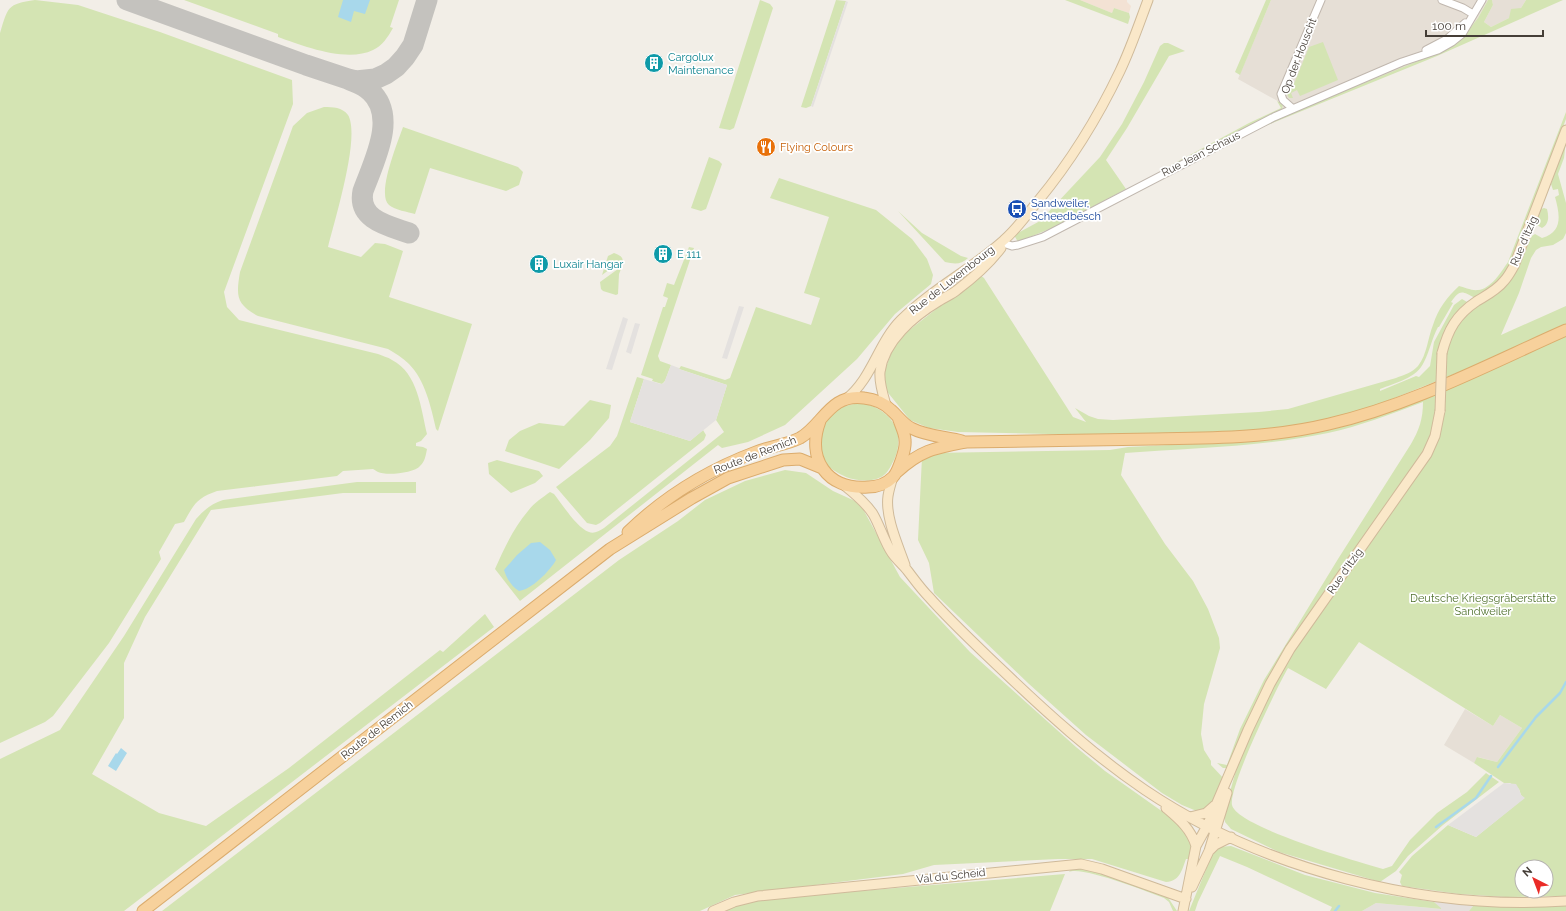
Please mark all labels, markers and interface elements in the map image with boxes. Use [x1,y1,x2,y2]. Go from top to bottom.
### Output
scale bar [1426,12,1543,38]
street label: Op der Houscht [1279,16,1320,96]
text: 100 m [1432,19,1466,33]
place label: Cargolux Maintenance [668,51,734,77]
building icon: Cargolux Maintenance [643,52,665,74]
street label: Rue Jean Schaus [1160,129,1242,179]
restaurant icon: Flying Colours [755,136,777,158]
place label: Flying Colours [780,141,853,154]
place label: Sandweiler, Scheedbësch [1031,197,1101,223]
bus stop icon: Sandweiler, Scheedbësch [1006,198,1028,220]
street label: Rue d'Itzig [1508,214,1540,268]
building icon: E 111 [652,243,674,265]
street label: Rue de Luxembourg [907,243,997,317]
place label: E 111 [677,248,701,261]
building icon: Luxair Hangar [528,253,550,275]
place label: Luxair Hangar [553,258,623,271]
street label: Route de Remich [712,433,798,477]
street label: Rue d'Itzig [1325,546,1365,596]
park label: Deutsche Kriegsgräberstätte Sandweiler [1410,592,1556,618]
street label: Route de Remich [339,698,415,762]
north arrow [1514,859,1554,899]
text: N [1520,864,1535,880]
street label: Val du Scheid [916,866,986,886]

